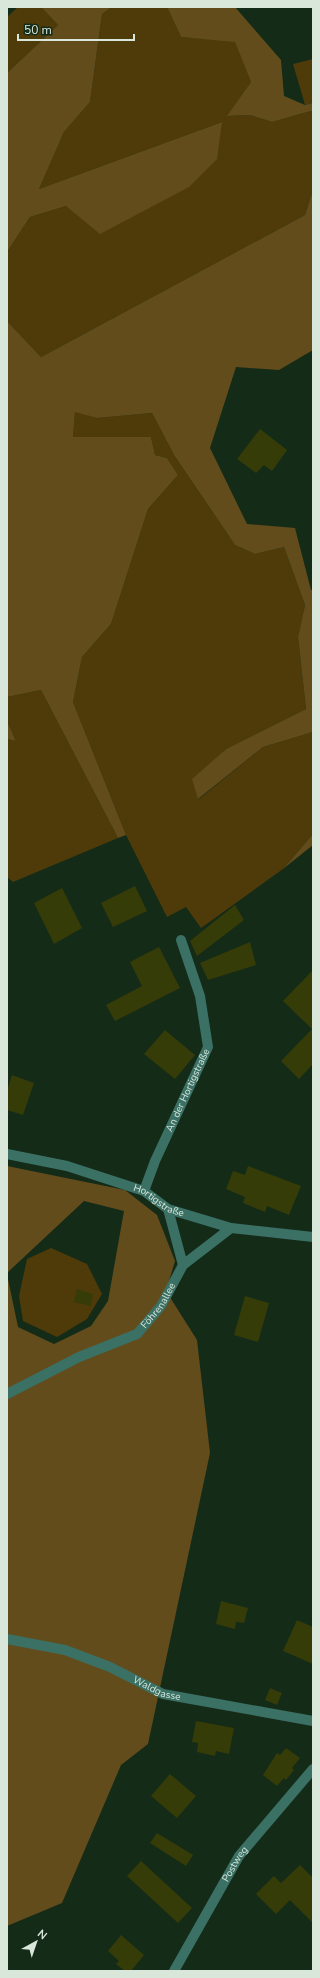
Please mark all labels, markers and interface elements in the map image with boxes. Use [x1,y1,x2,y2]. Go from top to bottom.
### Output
scale bar [18,16,134,42]
text: 50 m [24,22,52,38]
street label: An der Hortigstraße [163,1046,213,1134]
street label: Hortigstraße [132,1181,186,1220]
street label: Föhrenallee [138,1280,179,1332]
street label: Waldgasse [130,1673,182,1704]
street label: Postweg [219,1843,251,1885]
north arrow [16,1922,56,1962]
text: N [34,1926,50,1943]

